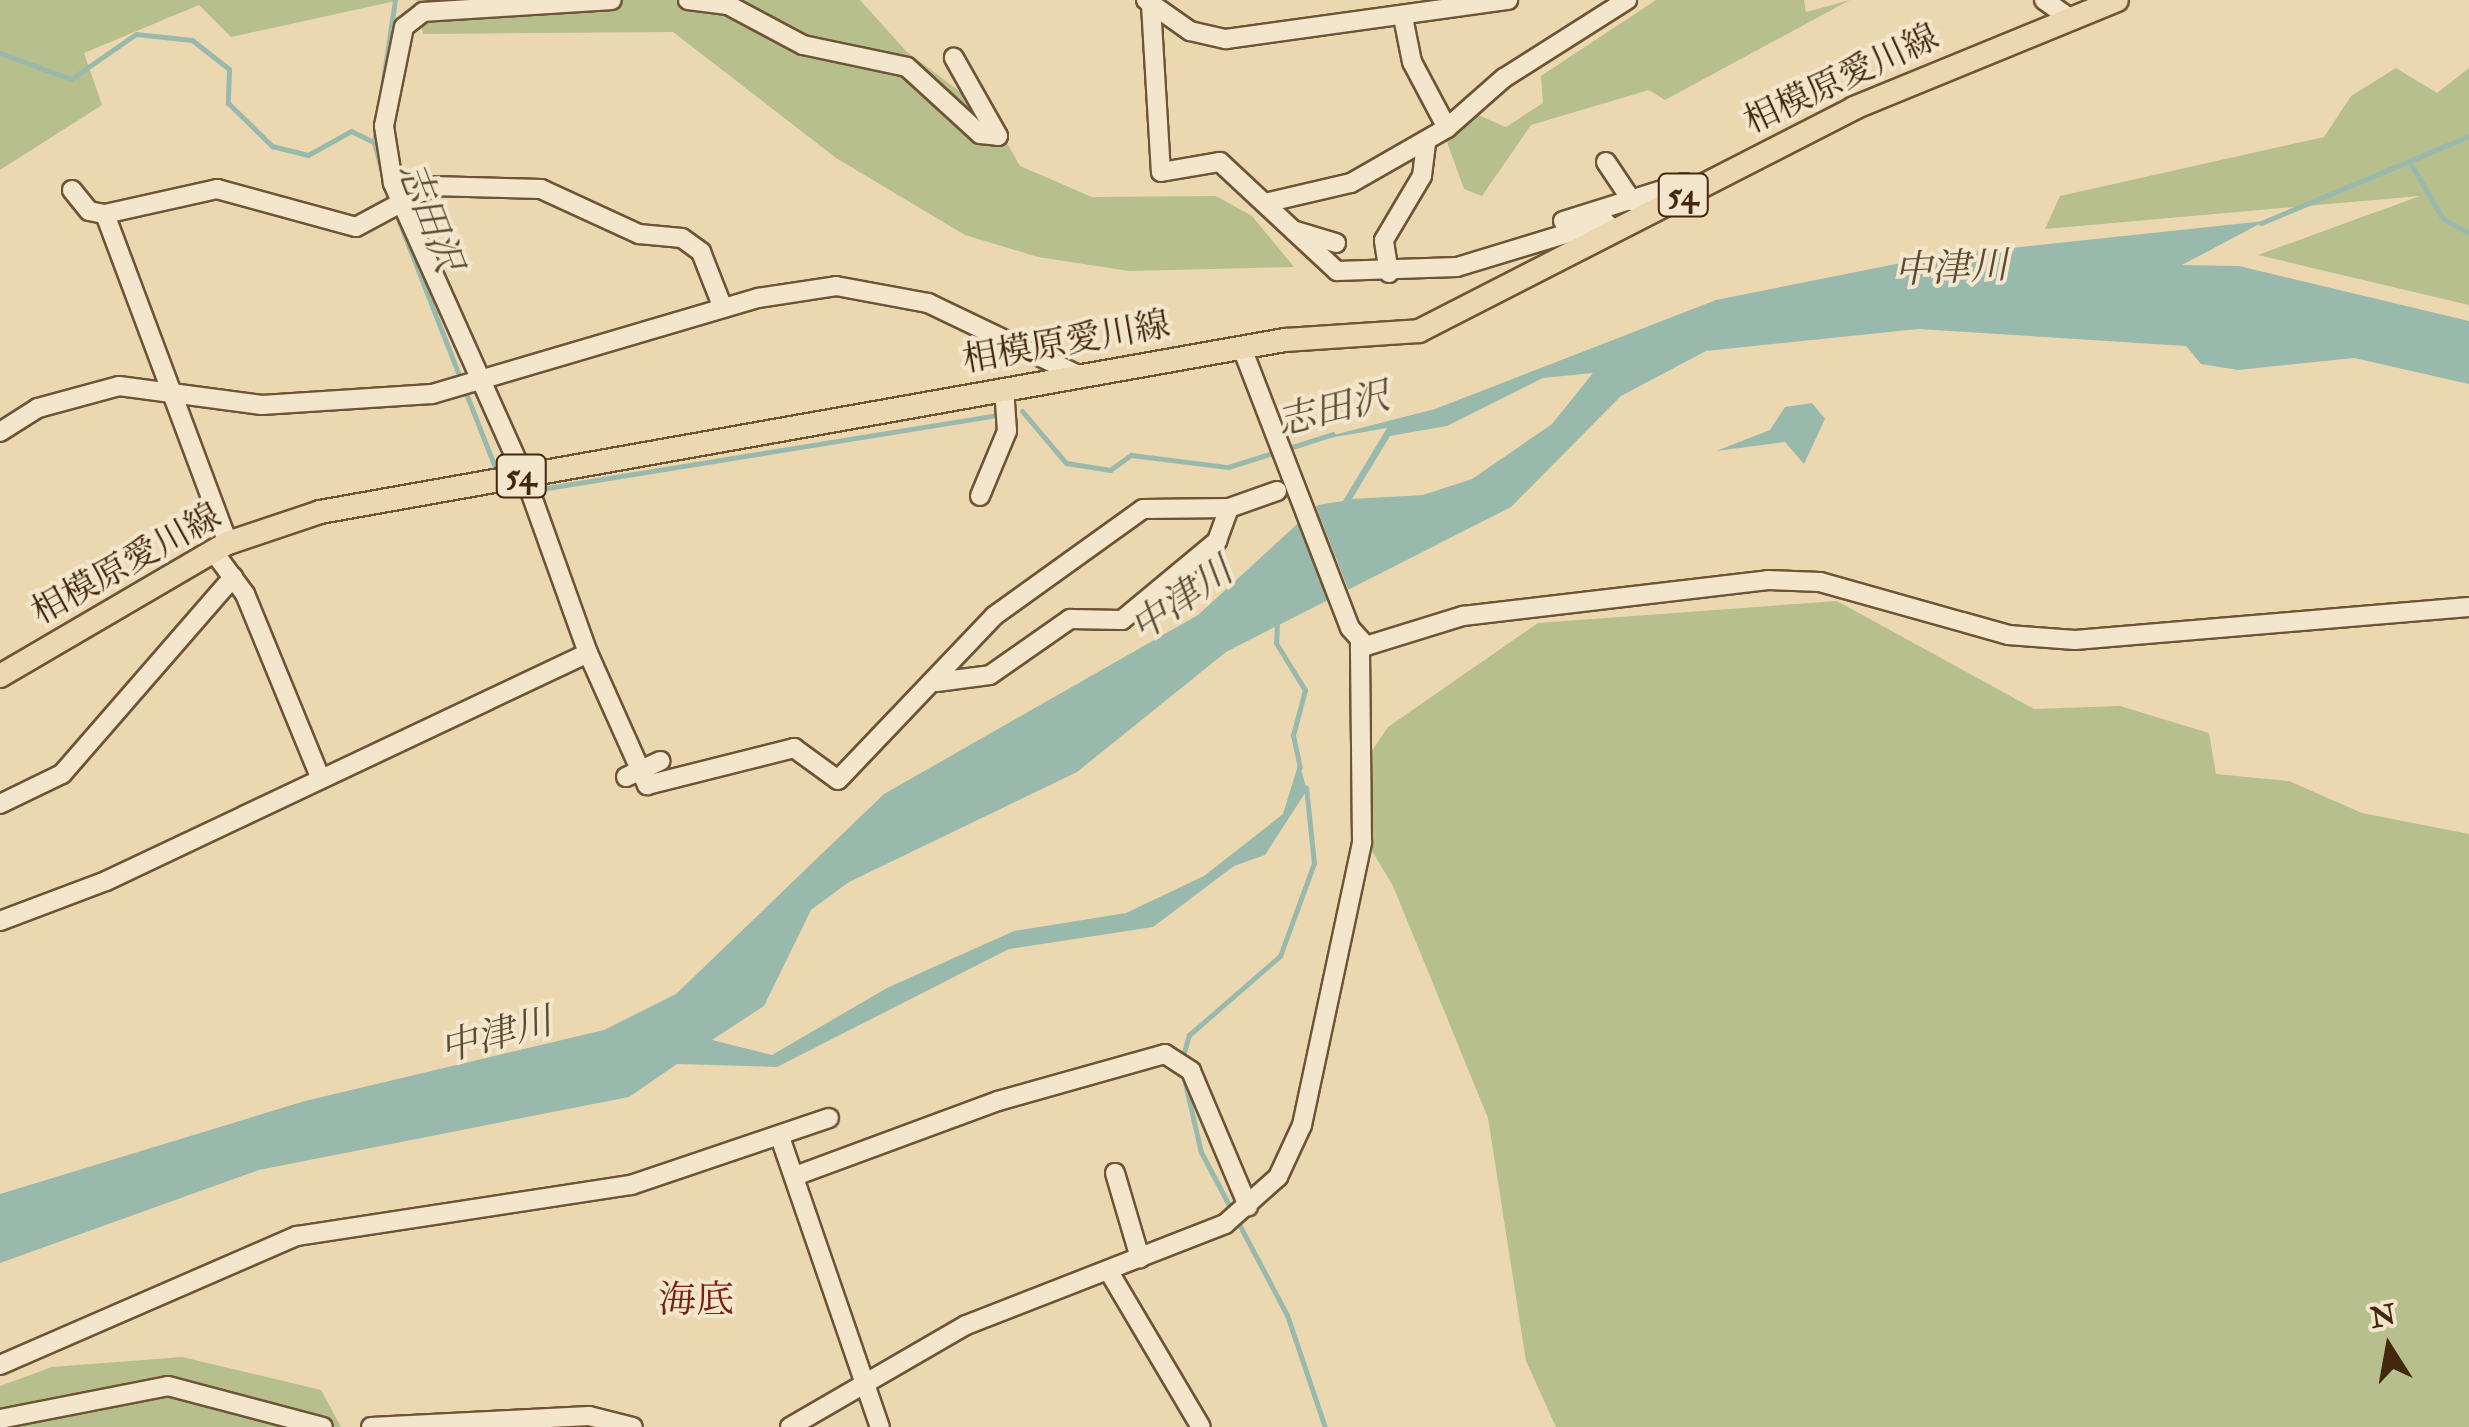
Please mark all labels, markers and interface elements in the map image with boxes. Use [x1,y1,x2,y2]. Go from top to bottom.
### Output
street label: 相模原愛川線 [1737,16,1945,142]
water label: 志田沢 [387,156,471,278]
road number: 54 [1656,168,1710,222]
water label: 中津川 [1893,243,2009,295]
street label: 相模原愛川線 [959,303,1173,381]
water label: 志田沢 [1272,374,1394,446]
road number: 54 [494,449,548,503]
street label: 相模原愛川線 [24,495,228,633]
water label: 中津川 [1122,549,1242,651]
water label: 中津川 [435,999,557,1073]
district label: 海底 [658,1278,734,1324]
north arrow [2339,1297,2439,1397]
text: N [2368,1297,2399,1337]

